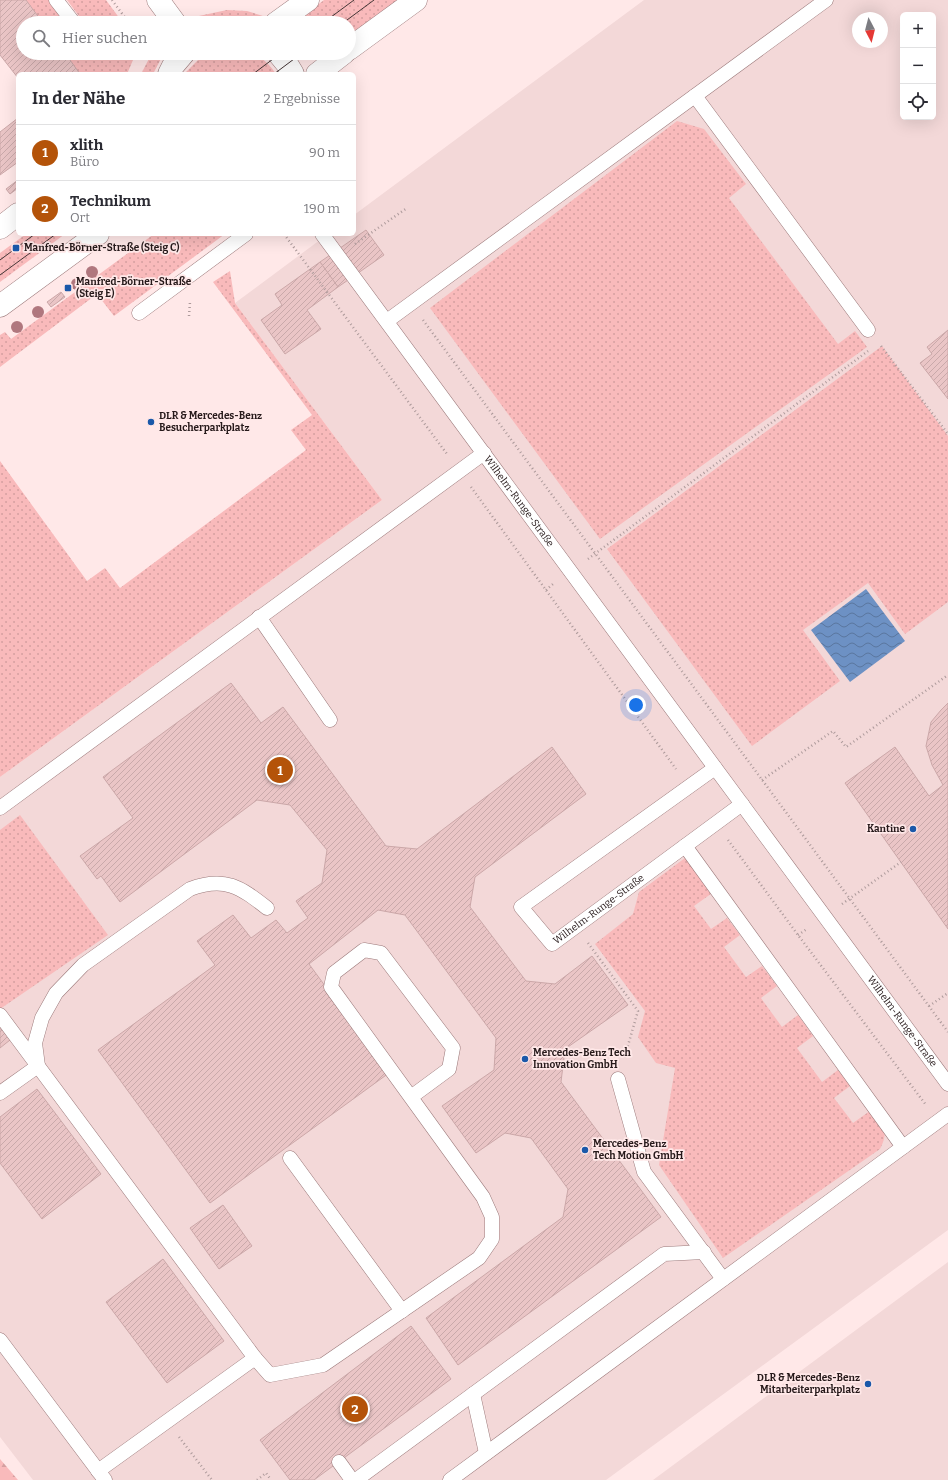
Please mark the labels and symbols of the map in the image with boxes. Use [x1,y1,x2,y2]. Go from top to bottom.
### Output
north arrow [852,12,888,48]
place label: Manfred-Börner-Straße (Steig C) [24,241,180,254]
marker: Manfred-Börner-Straße (Steig C) [11,243,21,253]
place label: Manfred-Börner-Straße (Steig E) [76,276,192,300]
marker: Manfred-Börner-Straße (Steig E) [63,283,73,293]
place label: DLR & Mercedes-Benz Besucherparkplatz [159,410,262,434]
marker: DLR & Mercedes-Benz Besucherparkplatz [146,417,156,427]
street label: Wilhelm-Runge-Straße [481,454,556,549]
your location [626,695,646,715]
pin: 1 [267,755,293,785]
place label: Kantine [867,823,906,835]
marker: Kantine [908,824,918,834]
street label: Wilhelm-Runge-Straße [551,872,647,947]
street label: Wilhelm-Runge-Straße [865,974,939,1069]
place label: Mercedes-Benz Tech Innovation GmbH [533,1047,632,1071]
marker: Mercedes-Benz Tech Innovation GmbH [520,1054,530,1064]
place label: Mercedes-Benz Tech Motion GmbH [593,1138,684,1162]
marker: Mercedes-Benz Tech Motion GmbH [580,1145,590,1155]
place label: DLR & Mercedes-Benz Mitarbeiterparkplatz [757,1372,860,1396]
marker: DLR & Mercedes-Benz Mitarbeiterparkplatz [863,1379,873,1389]
pin: 2 [342,1394,368,1424]

